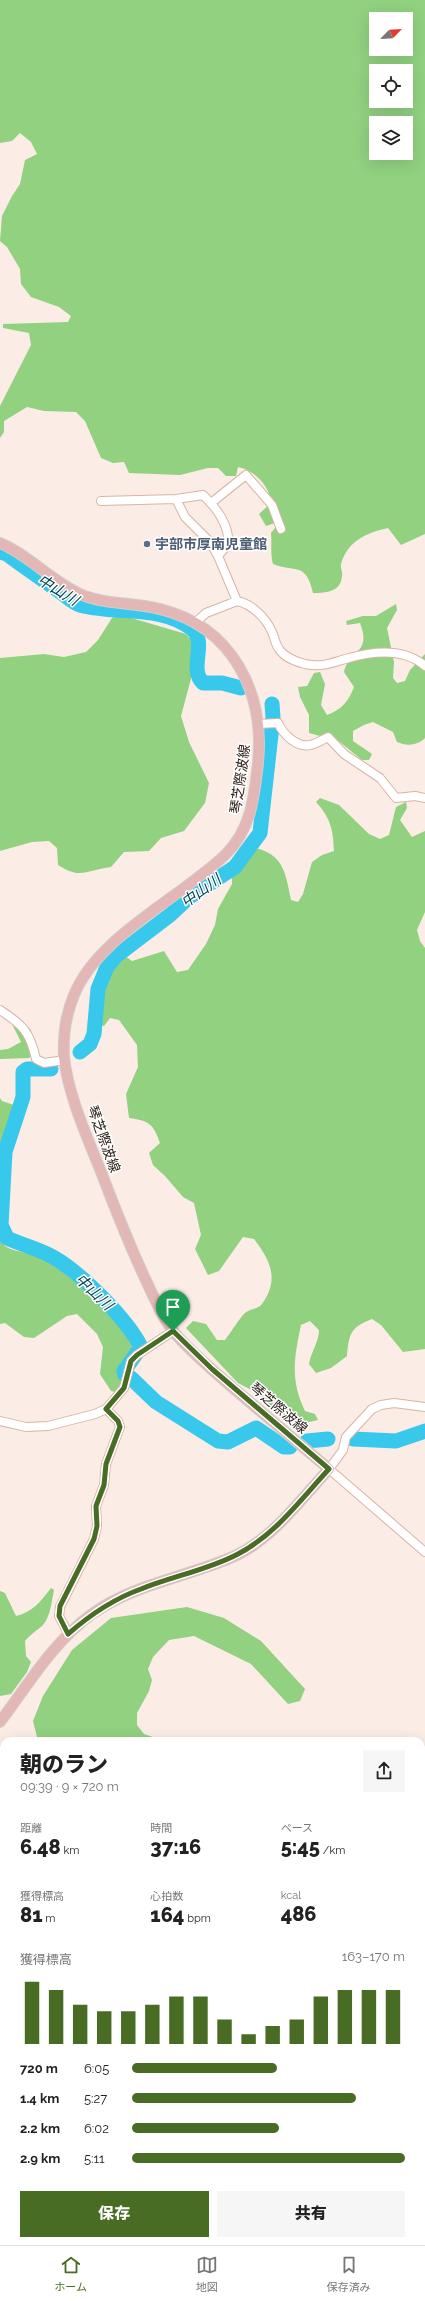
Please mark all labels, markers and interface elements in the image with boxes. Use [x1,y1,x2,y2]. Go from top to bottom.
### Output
north arrow [369,12,413,56]
map controls [369,12,413,160]
button: locate [369,64,413,108]
button: layers [369,116,413,160]
place label: 宇部市厚南児童館 [155,536,267,552]
marker: 宇部市厚南児童館 [142,539,152,549]
water label: 中山川 [34,571,84,610]
street label: 琴芝際波線 [227,743,253,815]
water label: 中山川 [178,869,226,912]
street label: 琴芝際波線 [85,1103,123,1175]
water label: 中山川 [71,1270,118,1315]
pin [156,1290,190,1331]
icon: arrive [162,1296,184,1318]
street label: 琴芝際波線 [247,1379,311,1437]
button: share [363,1750,405,1792]
text: 朝のラン [20,1751,108,1777]
text: 09:39 · 9 × 720 m [20,1779,119,1794]
text: 距離 [20,1822,42,1835]
text: 時間 [150,1822,172,1835]
text: ペース [281,1822,313,1835]
text: 6.48 [20,1835,61,1859]
text: 37:16 [150,1835,201,1859]
text: 5:45 [281,1835,320,1859]
text: km [61,1844,79,1857]
text: /km [320,1844,345,1857]
text: kcal [281,1889,301,1902]
text: 獲得標高 [20,1890,64,1903]
text: 心拍数 [150,1890,183,1903]
text: 486 [281,1902,317,1926]
text: 81 [20,1903,43,1927]
text: 164 [150,1903,184,1927]
text: m [43,1912,55,1925]
text: bpm [184,1912,211,1925]
text: 163–170 m [342,1949,405,1964]
text: 獲得標高 [20,1952,72,1967]
text: 720 m [20,2061,58,2076]
text: 6:05 [84,2061,109,2076]
text: 1.4 km [20,2091,59,2106]
text: 5:27 [84,2091,107,2106]
text: 2.2 km [20,2121,60,2136]
text: 6:02 [84,2121,109,2136]
text: 2.9 km [20,2151,60,2166]
text: 5:11 [84,2151,105,2166]
button: 保存 [20,2191,209,2237]
button: 共有 [217,2191,405,2237]
tab: ホーム [54,2254,87,2294]
tab: 地図 [196,2254,218,2294]
tab: 保存済み [327,2254,371,2294]

